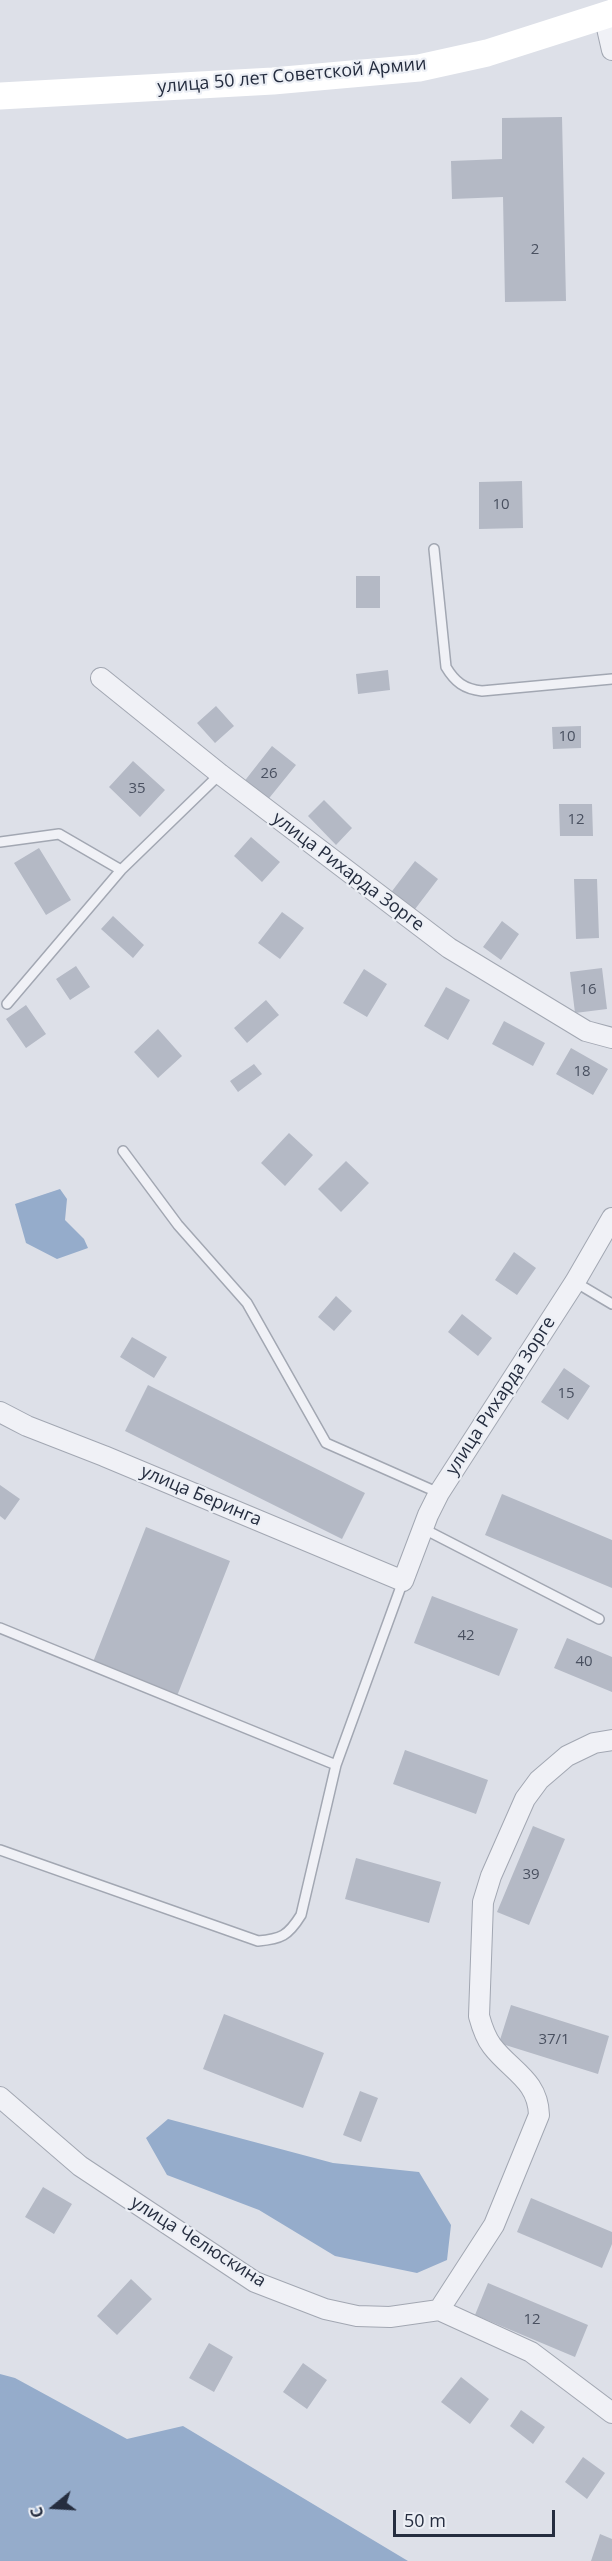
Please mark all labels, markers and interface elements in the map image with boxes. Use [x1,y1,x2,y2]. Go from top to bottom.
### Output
street label: улица 50 лет Советской Армии [157,53,427,99]
house number: 2 [531,241,539,259]
house number: 10 [492,496,510,514]
house number: 10 [558,728,576,746]
house number: 26 [260,765,278,783]
house number: 35 [128,780,146,798]
street label: улица Рихарда Зорге [268,808,428,936]
house number: 12 [567,811,585,829]
house number: 16 [579,981,597,999]
house number: 18 [573,1063,591,1081]
street label: улица Рихарда Зорге [442,1313,560,1479]
house number: 15 [557,1385,575,1403]
street label: улица Беринга [137,1461,265,1531]
house number: 42 [457,1627,475,1645]
house number: 40 [575,1653,593,1671]
house number: 39 [522,1866,540,1884]
house number: 37/1 [538,2031,570,2049]
street label: улица Челюскина [126,2192,270,2292]
house number: 12 [523,2311,541,2329]
north arrow [24,2477,84,2537]
scale bar [396,2498,558,2536]
text: С [25,2504,49,2521]
text: 50 m [404,2508,446,2532]

